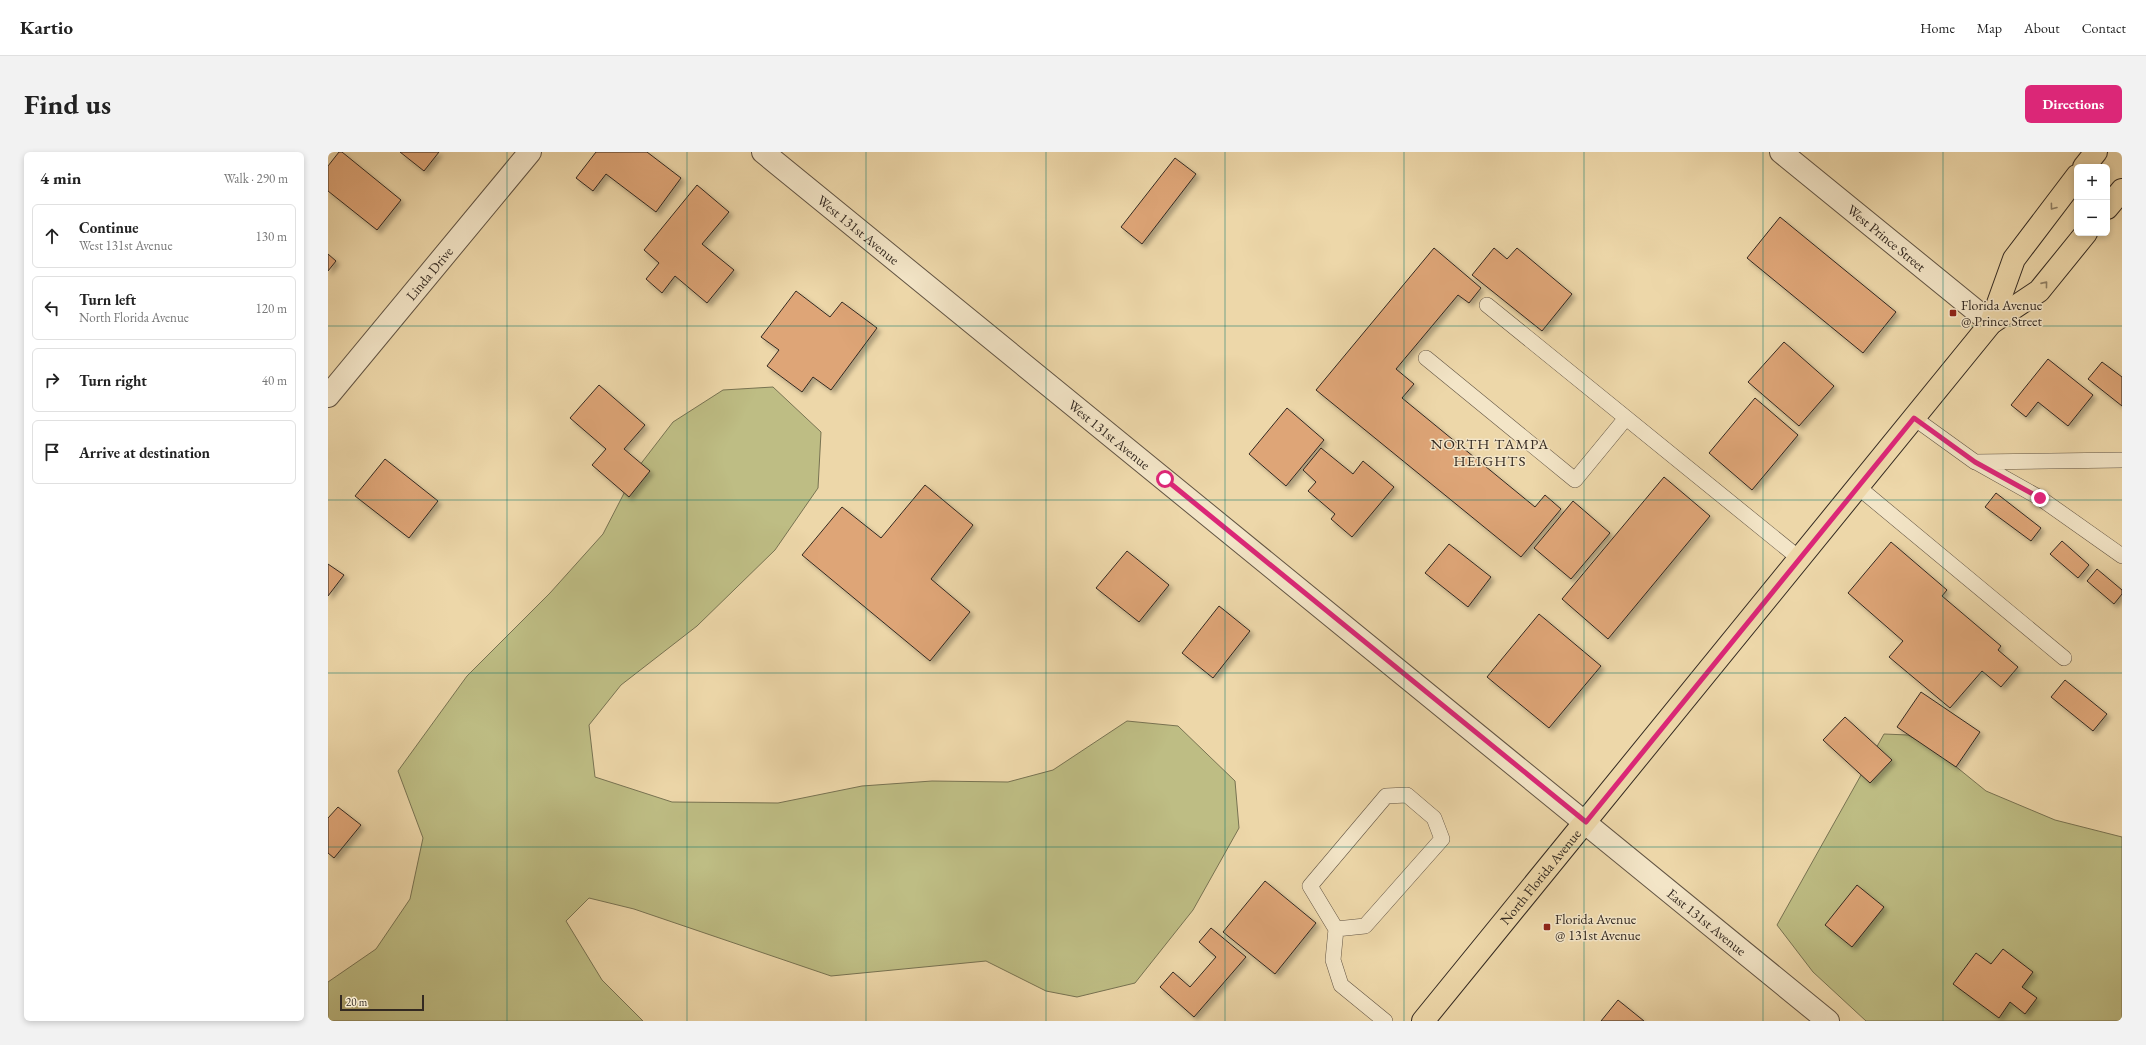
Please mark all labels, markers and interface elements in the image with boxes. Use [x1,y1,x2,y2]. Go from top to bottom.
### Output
text: Kartio [20,15,73,40]
text: Home [1920,19,1955,37]
text: Map [1977,19,2002,37]
text: About [2024,19,2060,37]
text: Contact [2082,19,2126,37]
button: Directions [2025,85,2122,123]
text: Find us [24,86,111,122]
map controls [2074,164,2110,236]
button: + [2074,164,2110,200]
text: 4 min [40,167,81,189]
text: Walk · 290 m [224,170,288,187]
street label: West 131st Avenue [814,191,903,269]
street label: West Prince Street [1843,200,1930,276]
button: − [2074,200,2110,236]
one-way arrow [2051,203,2058,210]
text: Continue [79,218,139,237]
icon: ahead [41,225,63,247]
text: 130 m [256,228,287,245]
text: West 131st Avenue [79,237,172,254]
street label: Linda Drive [402,243,457,304]
one-way arrow [2040,281,2047,288]
text: Turn left [79,290,136,309]
place label: Florida Avenue @ Prince Street [1961,296,2043,330]
icon: left [41,297,63,319]
text: 120 m [256,300,287,317]
marker: Florida Avenue @ Prince Street [1948,308,1958,318]
text: North Florida Avenue [79,309,189,326]
icon: right [41,369,63,391]
text: Turn right [79,371,147,390]
text: 40 m [262,372,287,389]
street label: West 131st Avenue [1065,396,1155,474]
district label: NORTH TAMPA HEIGHTS [1431,434,1549,470]
icon: arrive [41,441,63,463]
text: Arrive at destination [79,443,210,462]
route start [1156,470,1174,488]
route end [2031,489,2049,507]
street label: North Florida Avenue [1496,825,1585,928]
street label: East 131st Avenue [1663,884,1750,960]
place label: Florida Avenue @ 131st Avenue [1555,910,1641,944]
marker: Florida Avenue @ 131st Avenue [1542,922,1552,932]
scale bar [340,993,424,1012]
text: 20 m [346,995,367,1009]

